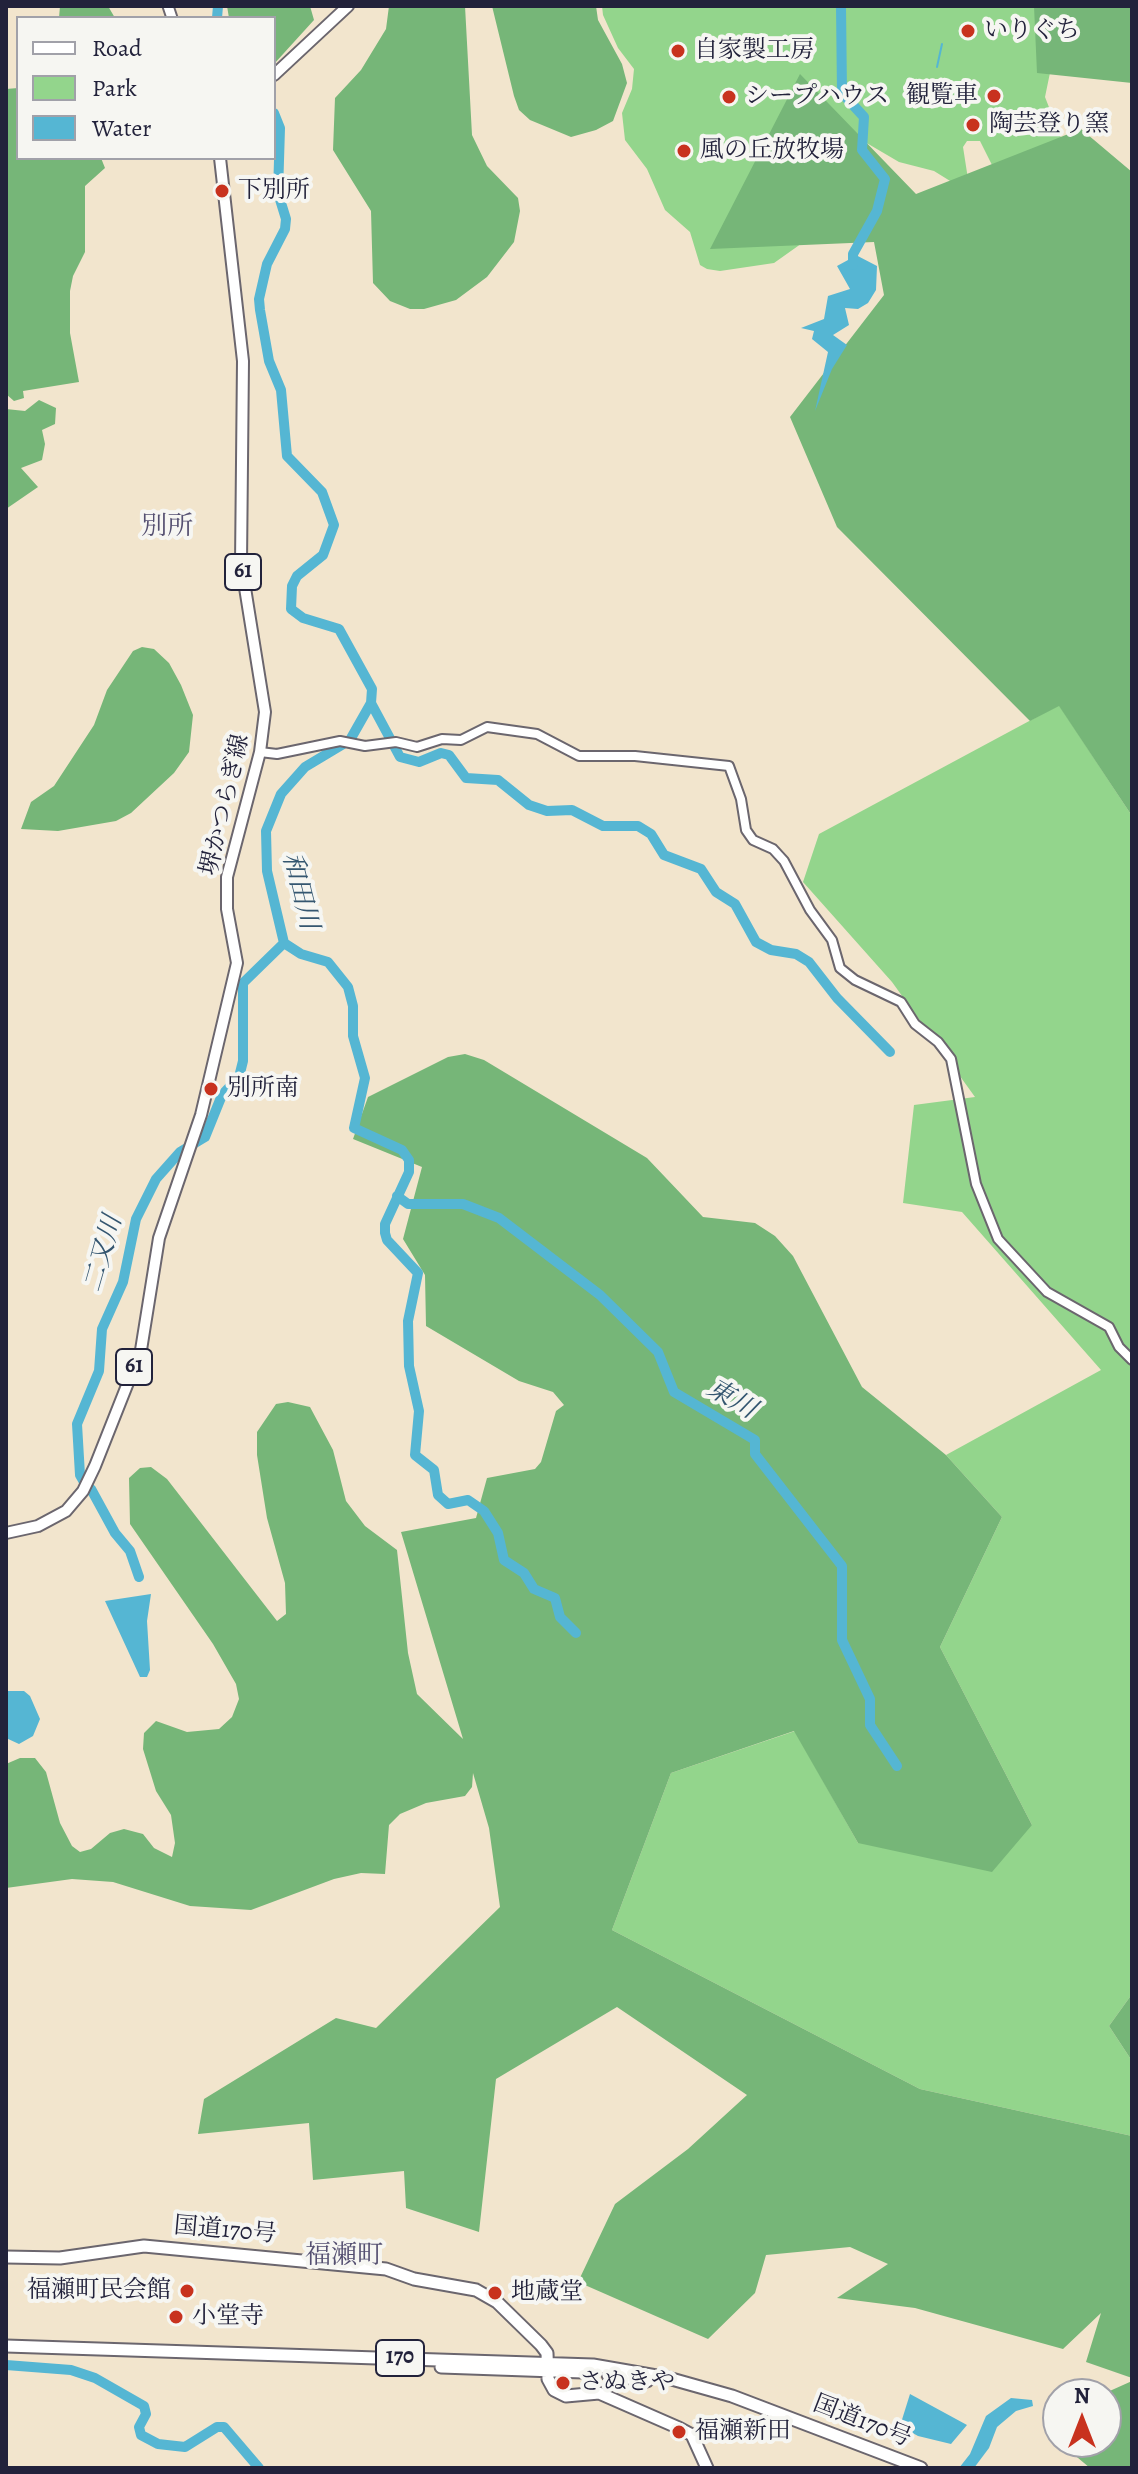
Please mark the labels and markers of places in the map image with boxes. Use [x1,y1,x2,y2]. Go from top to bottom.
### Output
place label: いりぐち [984,17,1080,45]
marker: いりぐち [959,22,977,40]
place label: 自家製工房 [694,37,814,65]
marker: 自家製工房 [669,42,687,60]
place label: 観覧車 [906,82,978,110]
place label: シープハウス [745,83,889,111]
marker: 観覧車 [985,87,1003,105]
marker: シープハウス [720,88,738,106]
place label: 陶芸登り窯 [989,111,1109,139]
marker: 陶芸登り窯 [964,116,982,134]
place label: 風の丘放牧場 [700,137,844,165]
marker: 風の丘放牧場 [675,142,693,160]
place label: 下別所 [238,177,310,205]
marker: 下別所 [213,182,231,200]
place label: 別所南 [227,1075,299,1103]
marker: 別所南 [202,1080,220,1098]
place label: 福瀬町民会館 [27,2277,171,2305]
place label: 地蔵堂 [511,2279,583,2307]
marker: 福瀬町民会館 [178,2282,196,2300]
marker: 地蔵堂 [486,2284,504,2302]
place label: 小堂寺 [192,2303,264,2331]
marker: 小堂寺 [167,2308,185,2326]
place label: さぬきや [579,2369,675,2397]
marker: さぬきや [554,2374,572,2392]
place label: 福瀬新田 [695,2418,791,2446]
marker: 福瀬新田 [670,2423,688,2441]

